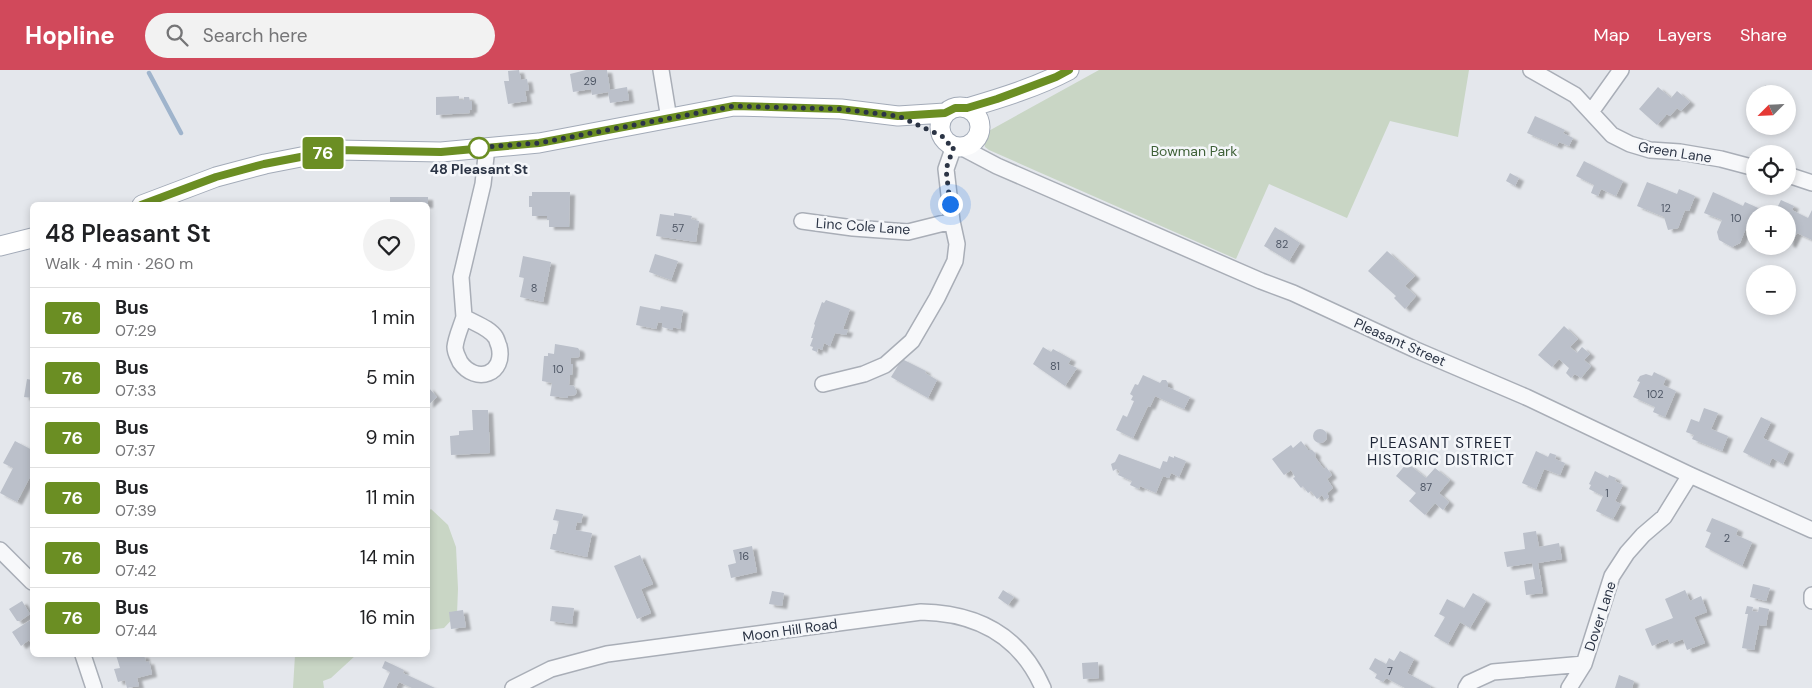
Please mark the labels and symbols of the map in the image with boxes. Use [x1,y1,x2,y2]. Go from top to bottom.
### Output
house number: 29 [583,74,597,88]
north arrow [1746,85,1796,135]
line badge: 76 [300,137,346,169]
marker: 48 Pleasant St [468,137,490,159]
street label: Green Lane [1637,137,1713,167]
park label: Bowman Park [1151,142,1237,160]
place label: 48 Pleasant St [430,160,528,178]
your location [938,192,963,217]
house number: 12 [1661,201,1671,215]
house number: 10 [1731,211,1741,225]
street label: Linc Cole Lane [815,214,911,238]
house number: 57 [672,221,684,235]
house number: 82 [1276,237,1288,251]
house number: 8 [531,281,537,295]
street label: Pleasant Street [1351,314,1449,370]
house number: 81 [1050,359,1060,373]
house number: 10 [553,362,563,376]
house number: 102 [1646,387,1664,401]
district label: PLEASANT STREET HISTORIC DISTRICT [1367,433,1515,470]
house number: 87 [1420,480,1432,494]
house number: 1 [1605,486,1609,500]
house number: 2 [1724,531,1730,545]
house number: 16 [739,549,749,563]
street label: Dover Lane [1580,579,1620,653]
street label: Moon Hill Road [741,614,839,646]
house number: 7 [1387,664,1393,678]

